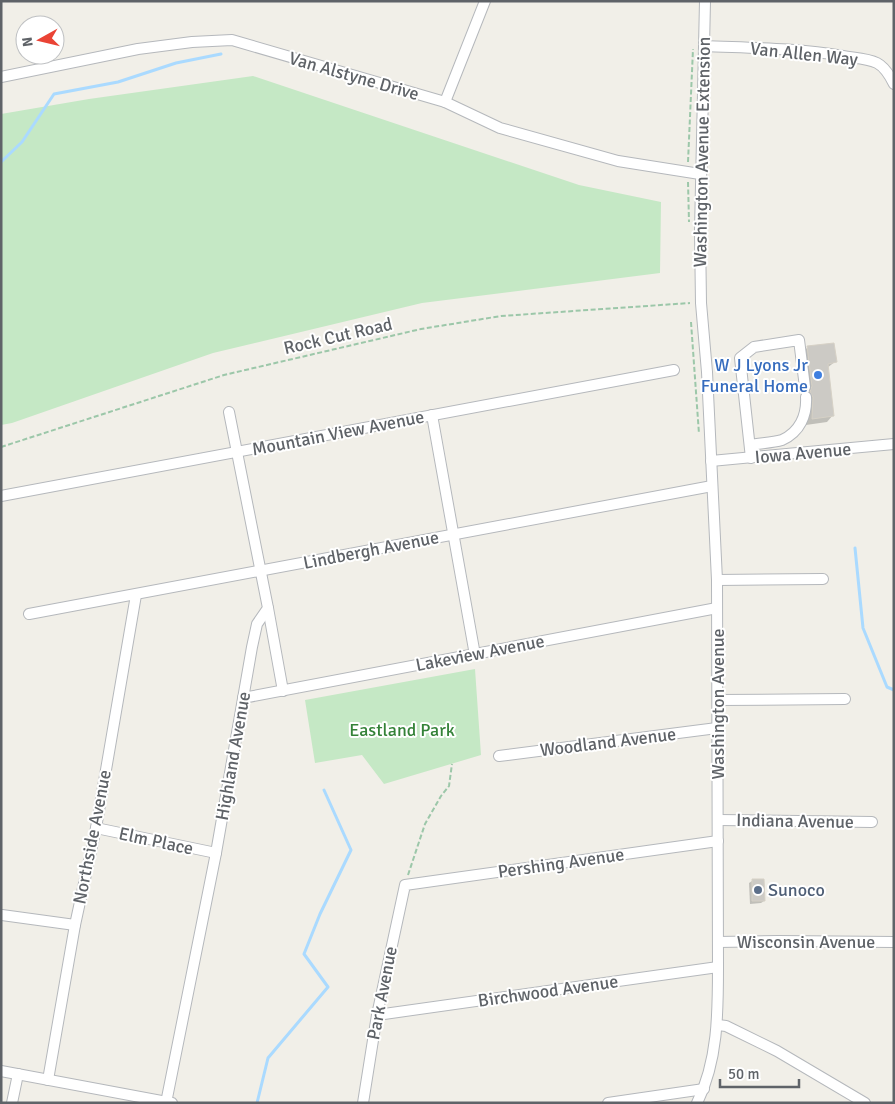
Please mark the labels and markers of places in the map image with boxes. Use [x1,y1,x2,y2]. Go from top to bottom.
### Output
place label: W J Lyons Jr Funeral Home [701,354,808,397]
marker: W J Lyons Jr Funeral Home [812,369,824,381]
place label: Sunoco [768,879,825,901]
marker: Sunoco [752,884,764,896]

